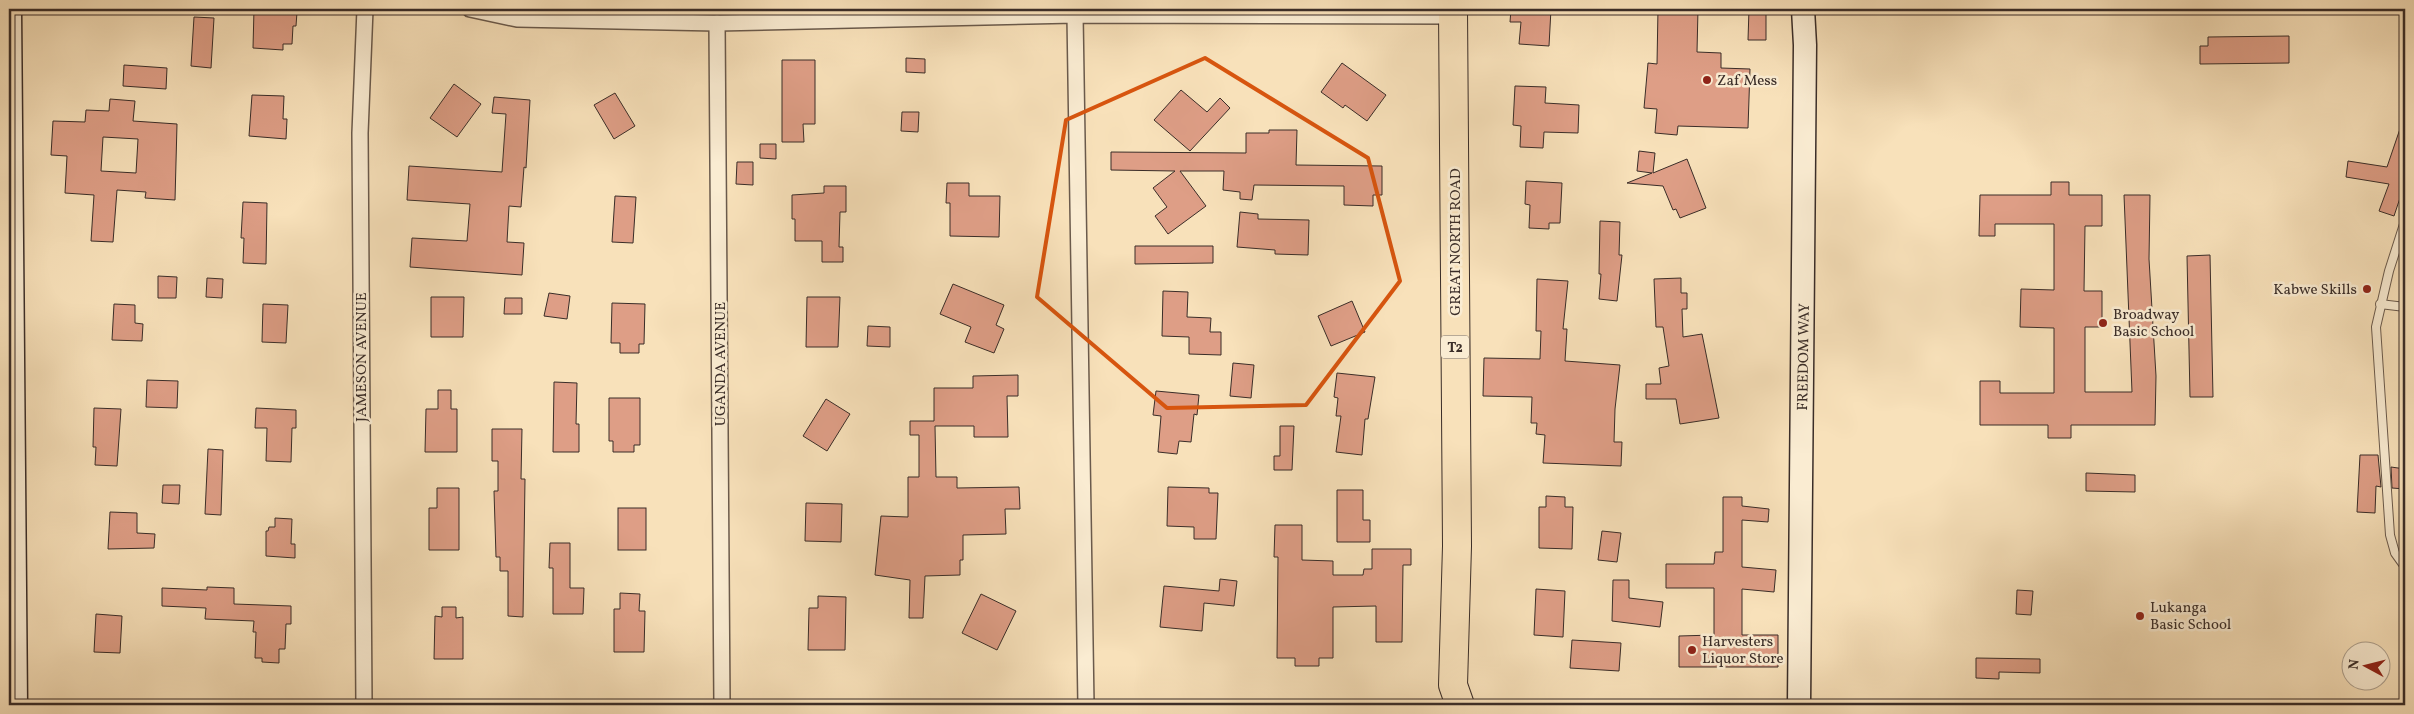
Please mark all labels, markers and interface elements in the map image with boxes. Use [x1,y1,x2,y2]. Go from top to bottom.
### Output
place label: Zaf Mess [1717,71,1777,92]
marker: Zaf Mess [1701,74,1713,86]
street label: GREAT NORTH ROAD [1446,168,1467,316]
place label: Kabwe Skills [2273,280,2357,301]
marker: Kabwe Skills [2361,283,2373,295]
street label: JAMESON AVENUE [352,292,373,422]
street label: UGANDA AVENUE [711,302,732,426]
street label: FREEDOM WAY [1793,303,1816,411]
place label: Broadway Basic School [2113,305,2194,343]
marker: Broadway Basic School [2097,317,2109,329]
road number: T2 [1441,336,1469,358]
place label: Lukanga Basic School [2150,598,2231,636]
marker: Lukanga Basic School [2134,610,2146,622]
place label: Harvesters Liquor Store [1702,632,1784,670]
north arrow [2342,642,2392,692]
marker: Harvesters Liquor Store [1686,644,1698,656]
text: N [2345,658,2365,671]

